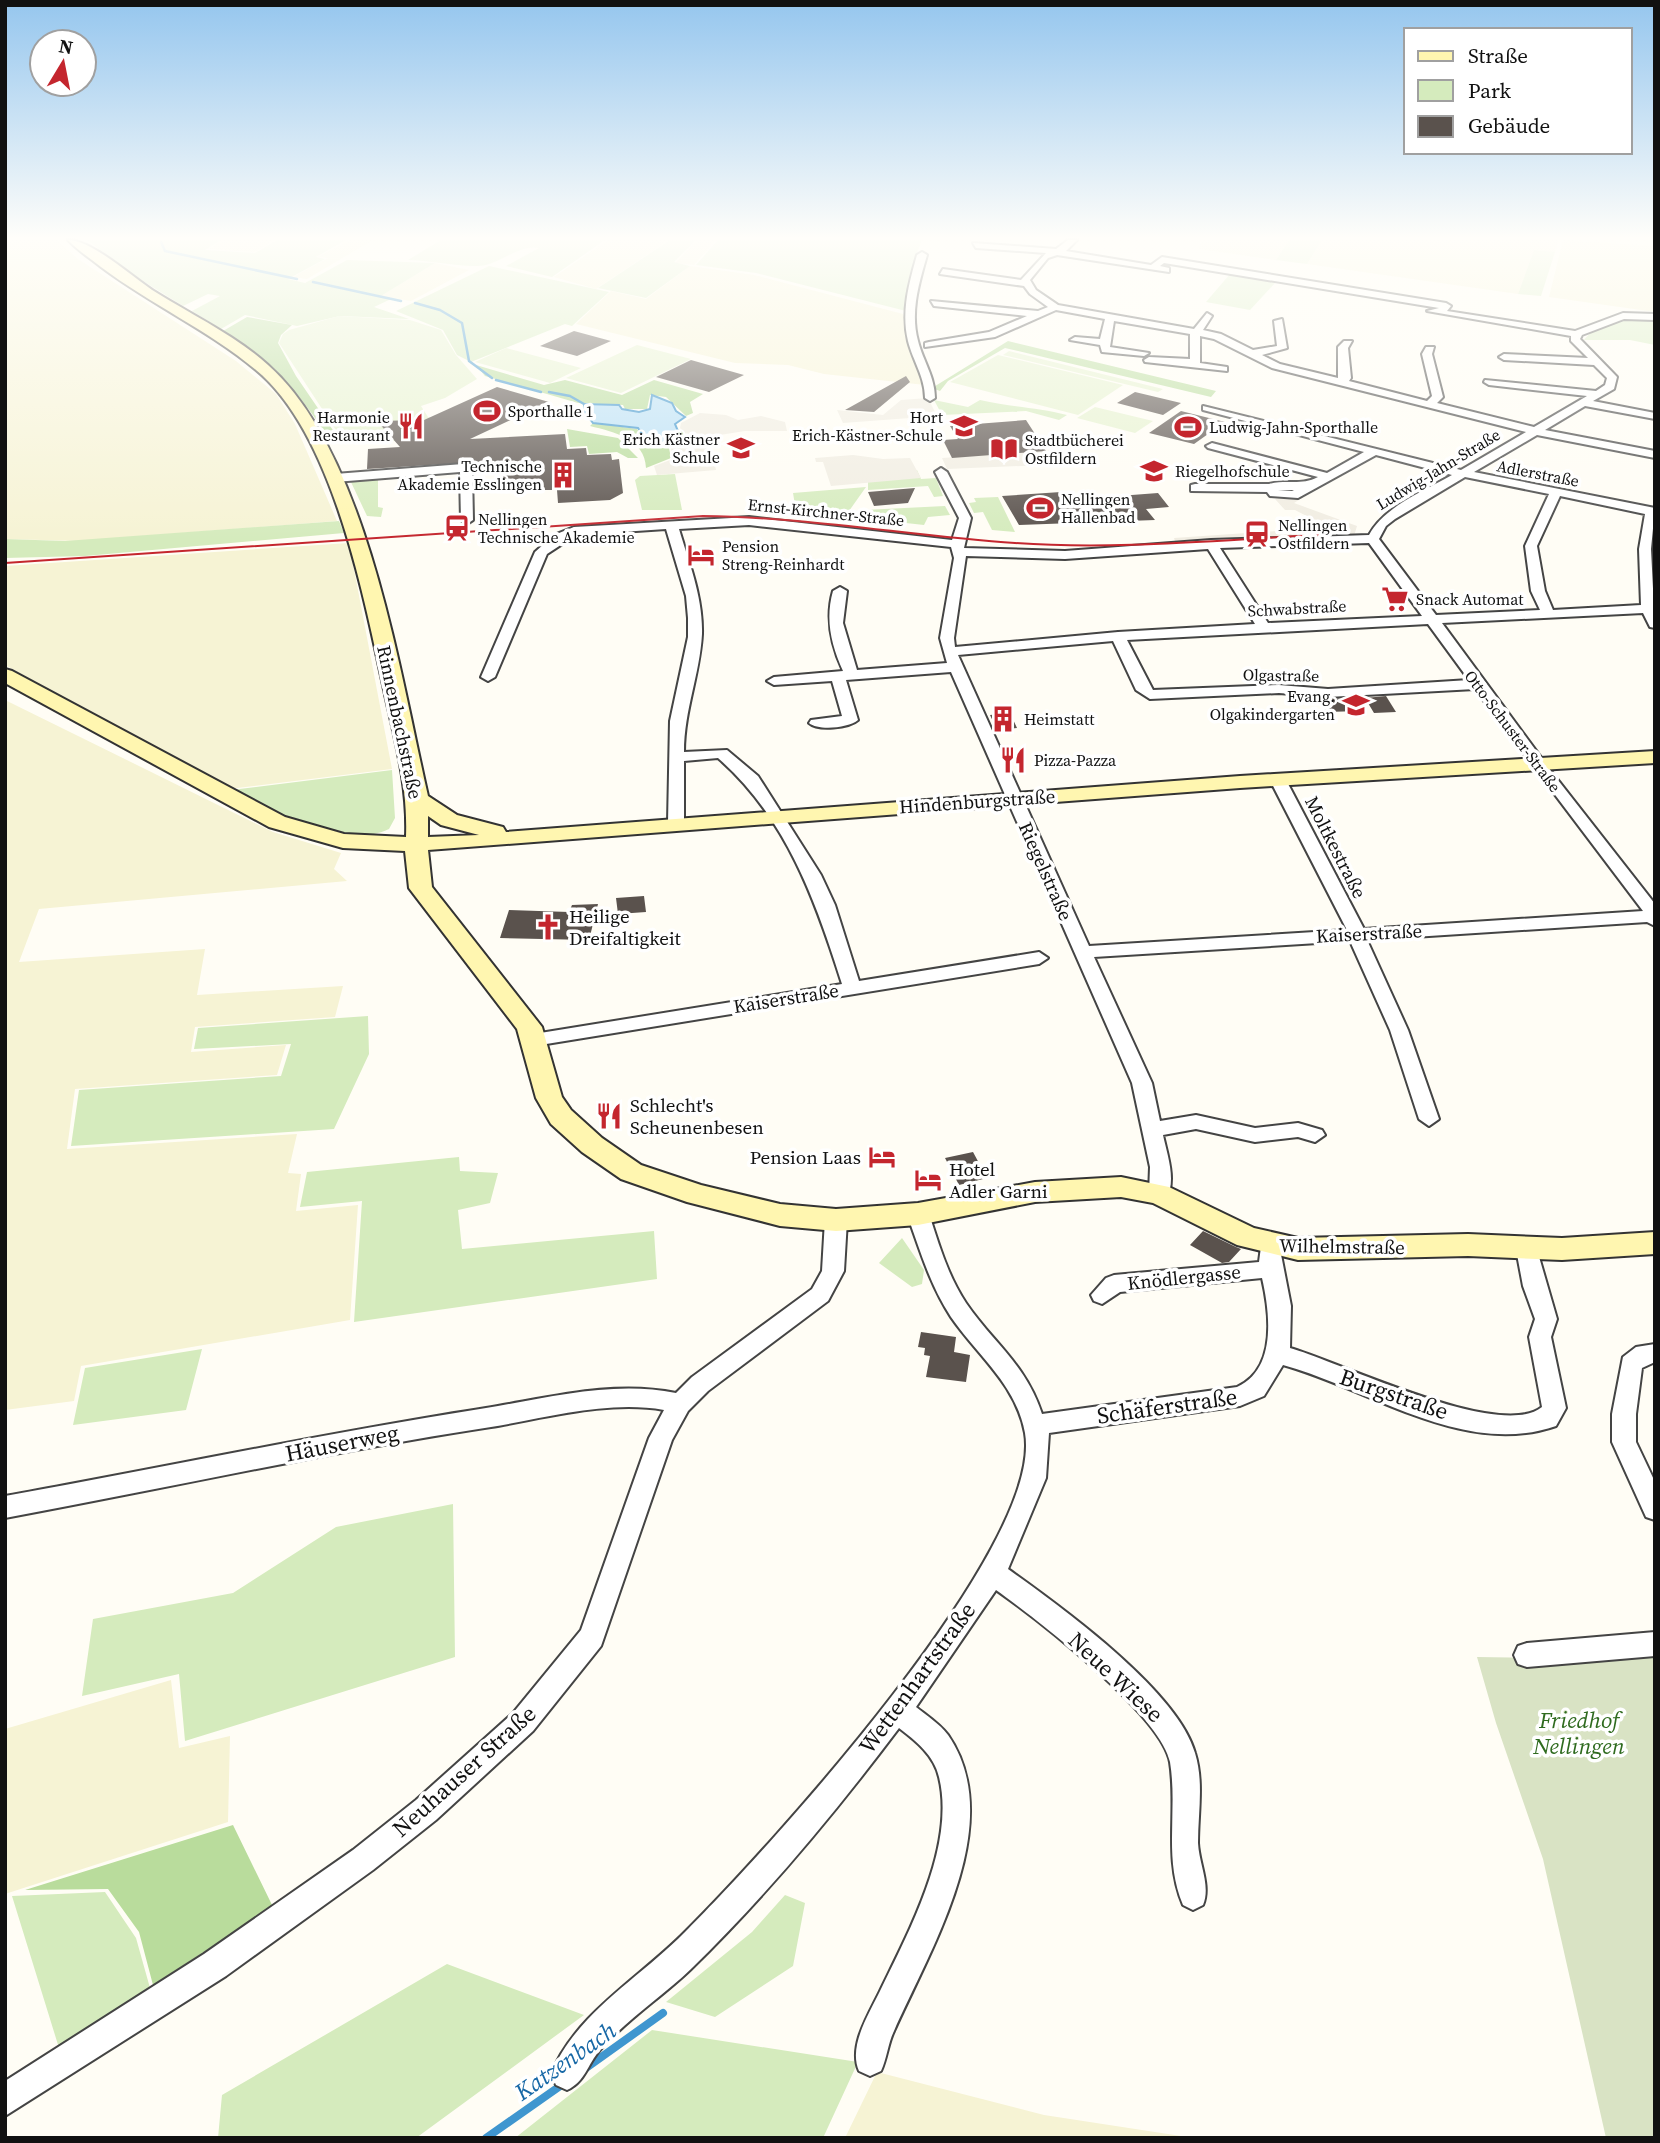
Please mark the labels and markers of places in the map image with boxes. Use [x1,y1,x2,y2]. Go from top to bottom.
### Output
sports icon: Sporthalle 1 [472,396,502,426]
place label: Sporthalle 1 [508,400,594,422]
place label: Harmonie Restaurant [312,406,391,446]
place label: Hort Erich-Kästner-Schule [792,406,944,446]
restaurant icon: Harmonie Restaurant [396,411,426,441]
school or university icon: Hort Erich-Kästner-Schule [949,411,979,441]
sports icon: Ludwig-Jahn-Sporthalle [1173,412,1203,442]
place label: Ludwig-Jahn-Sporthalle [1209,416,1378,438]
place label: Erich Kästner Schule [622,428,720,468]
place label: Stadtbücherei Ostfildern [1025,429,1124,469]
school or university icon: Erich Kästner Schule [726,433,756,463]
library icon: Stadtbücherei Ostfildern [989,434,1019,464]
place label: Technische Akademie Esslingen [398,455,542,495]
school or university icon: Riegelhofschule [1139,456,1169,486]
building icon: Technische Akademie Esslingen [548,460,578,490]
place label: Riegelhofschule [1175,460,1290,482]
place label: Nellingen Hallenbad [1061,488,1135,528]
sports icon: Nellingen Hallenbad [1025,493,1055,523]
place label: Nellingen Technische Akademie [478,508,635,548]
station icon: Nellingen Technische Akademie [442,513,472,543]
place label: Nellingen Ostfildern [1278,514,1350,554]
station icon: Nellingen Ostfildern [1242,519,1272,549]
place label: Pension Streng-Reinhardt [722,535,845,575]
hotel icon: Pension Streng-Reinhardt [686,540,716,570]
supermarket icon: Snack Automat [1380,584,1410,614]
place label: Snack Automat [1416,588,1524,610]
place label: Evang. Olgakindergarten [1210,685,1335,725]
school or university icon: Evang. Olgakindergarten [1341,690,1371,720]
building icon: Heimstatt [988,704,1018,734]
place label: Heimstatt [1024,708,1095,730]
restaurant icon: Pizza-Pazza [998,745,1028,775]
place label: Pizza-Pazza [1034,749,1117,771]
place label: Heilige Dreifaltigkeit [569,903,682,951]
church icon: Heilige Dreifaltigkeit [533,912,563,942]
place label: Schlecht's Scheunenbesen [630,1092,764,1140]
restaurant icon: Schlecht's Scheunenbesen [594,1101,624,1131]
hotel icon: Pension Laas [867,1142,897,1172]
place label: Pension Laas [750,1144,861,1170]
place label: Hotel Adler Garni [949,1156,1048,1204]
hotel icon: Hotel Adler Garni [913,1165,943,1195]

